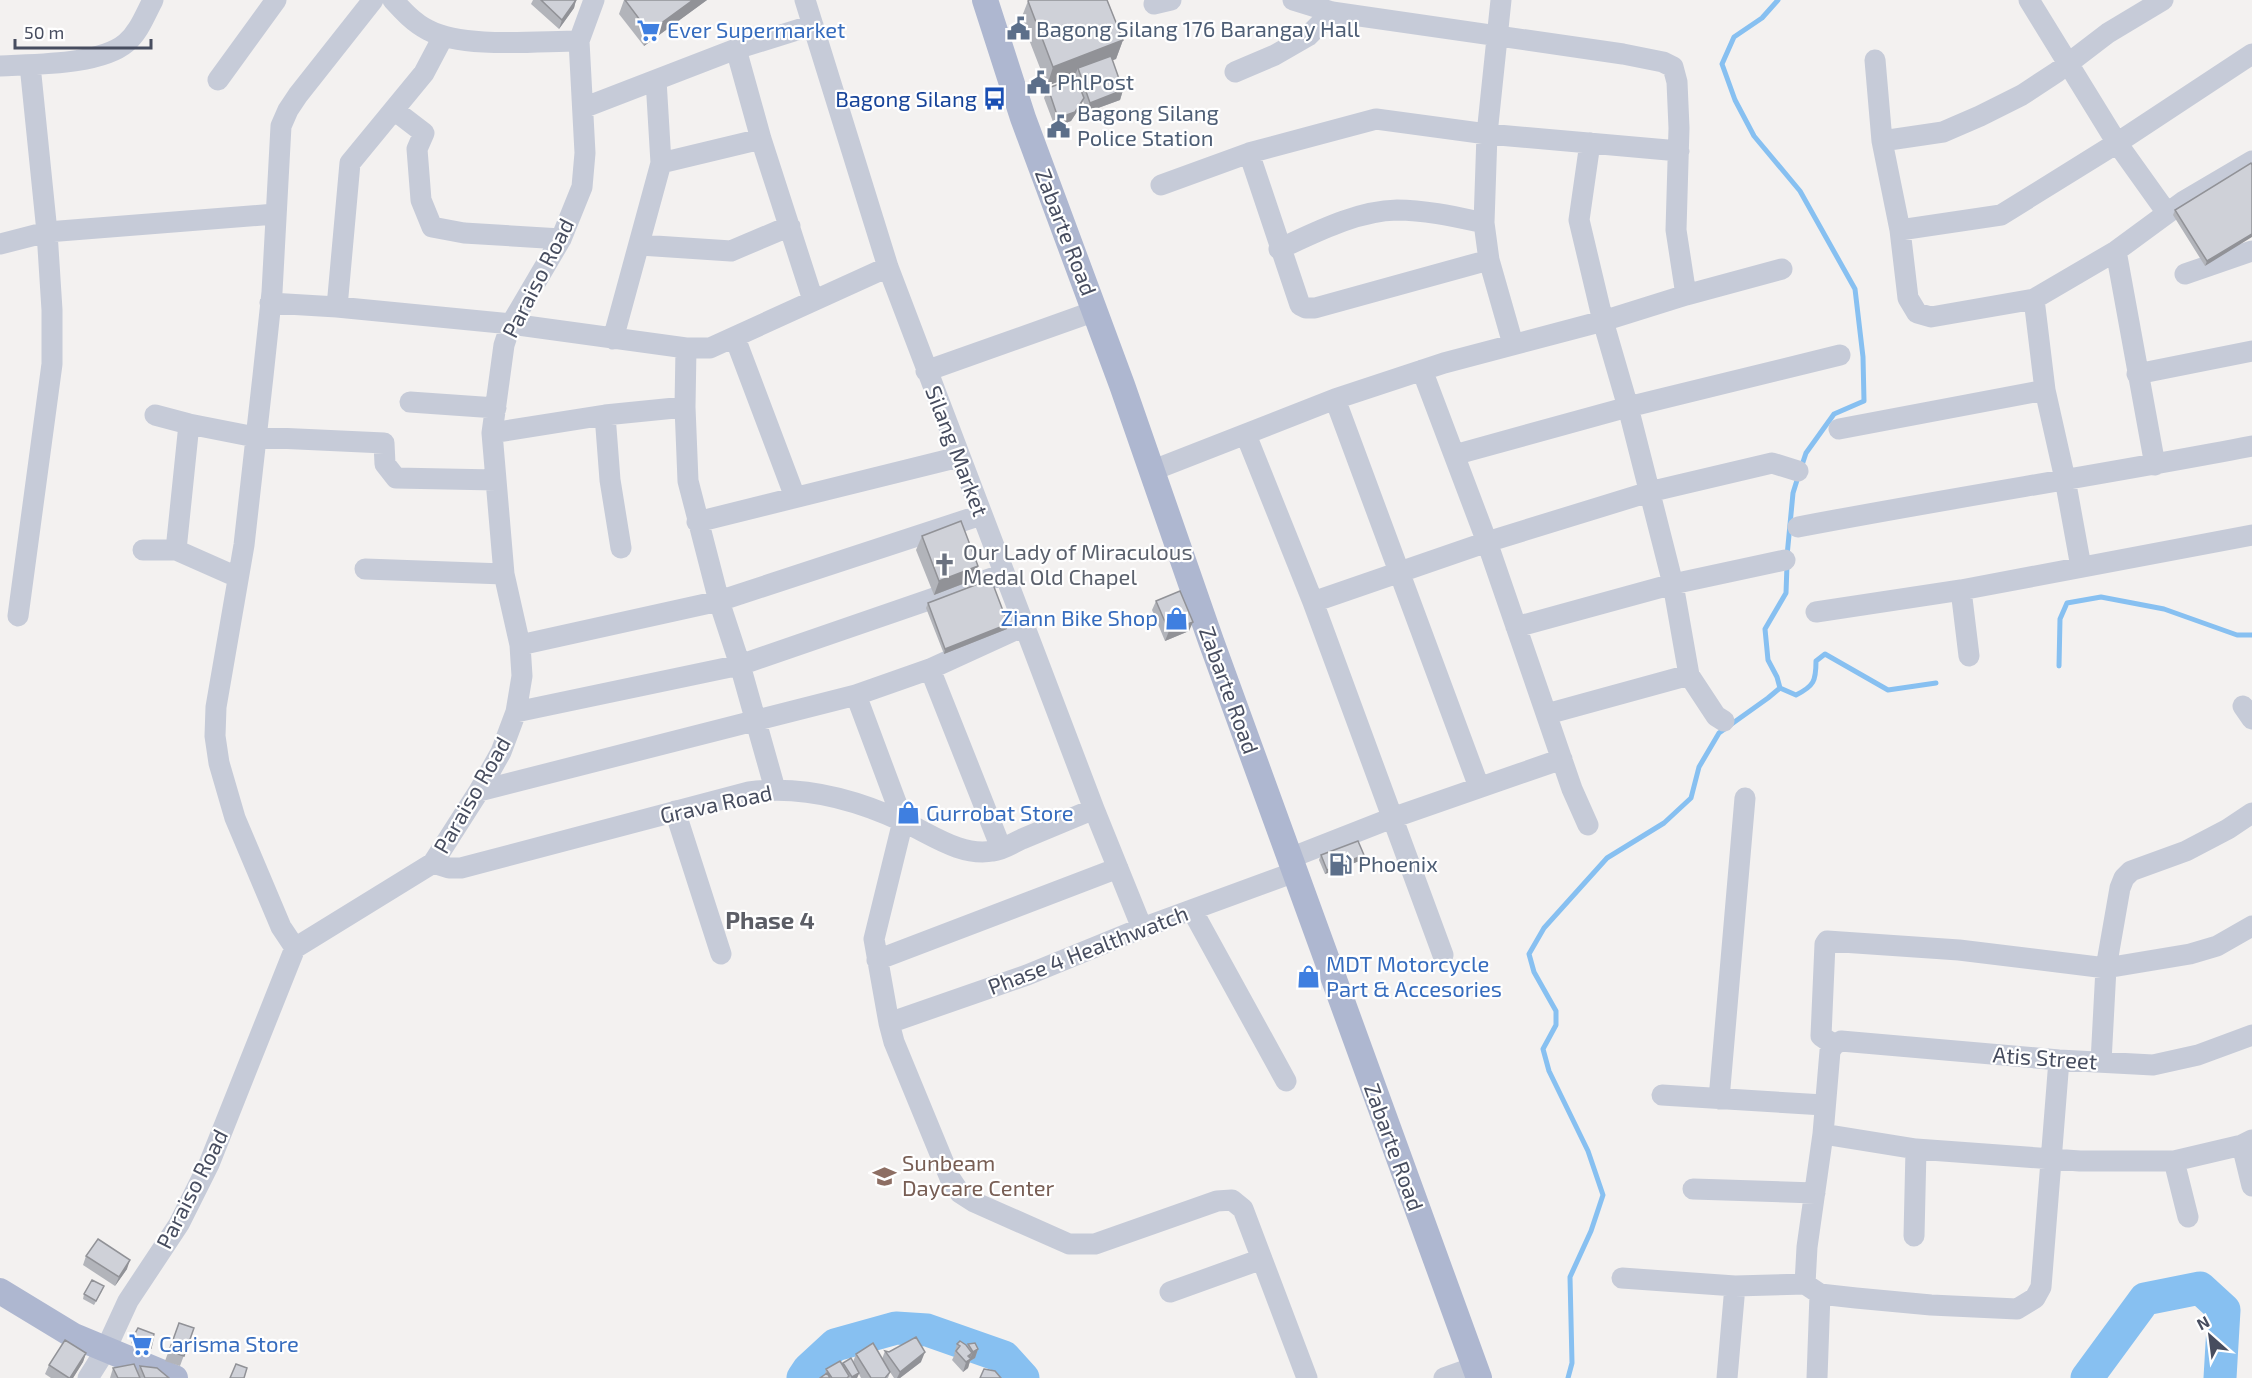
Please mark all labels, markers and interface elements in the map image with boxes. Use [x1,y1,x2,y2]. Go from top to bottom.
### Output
scale bar [15,12,152,50]
place label: Bagong Silang 176 Barangay Hall [1036,15,1360,41]
place label: Ever Supermarket [667,16,845,42]
public building icon: Bagong Silang 176 Barangay Hall [1005,16,1031,42]
supermarket icon: Ever Supermarket [636,17,662,43]
text: 50 m [24,21,64,43]
place label: PhlPost [1057,68,1134,94]
public building icon: PhlPost [1026,69,1052,95]
place label: Bagong Silang [835,85,977,111]
bus stop icon: Bagong Silang [982,86,1008,112]
place label: Bagong Silang Police Station [1077,99,1219,150]
public building icon: Bagong Silang Police Station [1046,113,1072,139]
street label: Zabarte Road [1031,165,1103,299]
street label: Paraiso Road [496,213,578,342]
street label: Silang Market [921,382,995,520]
place label: Our Lady of Miraculous Medal Old Chapel [963,538,1193,589]
church icon: Our Lady of Miraculous Medal Old Chapel [932,552,958,578]
place label: Ziann Bike Shop [1000,604,1158,630]
shop icon: Ziann Bike Shop [1163,605,1189,631]
street label: Zabarte Road [1195,622,1265,757]
street label: Paraiso Road [427,731,515,858]
street label: Grava Road [657,778,774,828]
place label: Gurrobat Store [926,799,1074,825]
shop icon: Gurrobat Store [895,800,921,826]
place label: Phoenix [1358,850,1438,876]
fuel station icon: Phoenix [1327,851,1353,877]
street label: Phase 4 Healthwatch [984,899,1191,999]
district label: Phase 4 [725,905,815,934]
place label: MDT Motorcycle Part & Accesories [1326,950,1502,1001]
shop icon: MDT Motorcycle Part & Accesories [1295,964,1321,990]
street label: Atis Street [1992,1040,2098,1074]
street label: Zabarte Road [1360,1079,1430,1214]
street label: Paraiso Road [150,1124,232,1253]
place label: Sunbeam Daycare Center [902,1149,1055,1200]
school or university icon: Sunbeam Daycare Center [871,1163,897,1189]
north arrow [2180,1306,2240,1366]
text: N [2193,1311,2212,1333]
place label: Carisma Store [159,1330,299,1356]
supermarket icon: Carisma Store [128,1331,154,1357]

